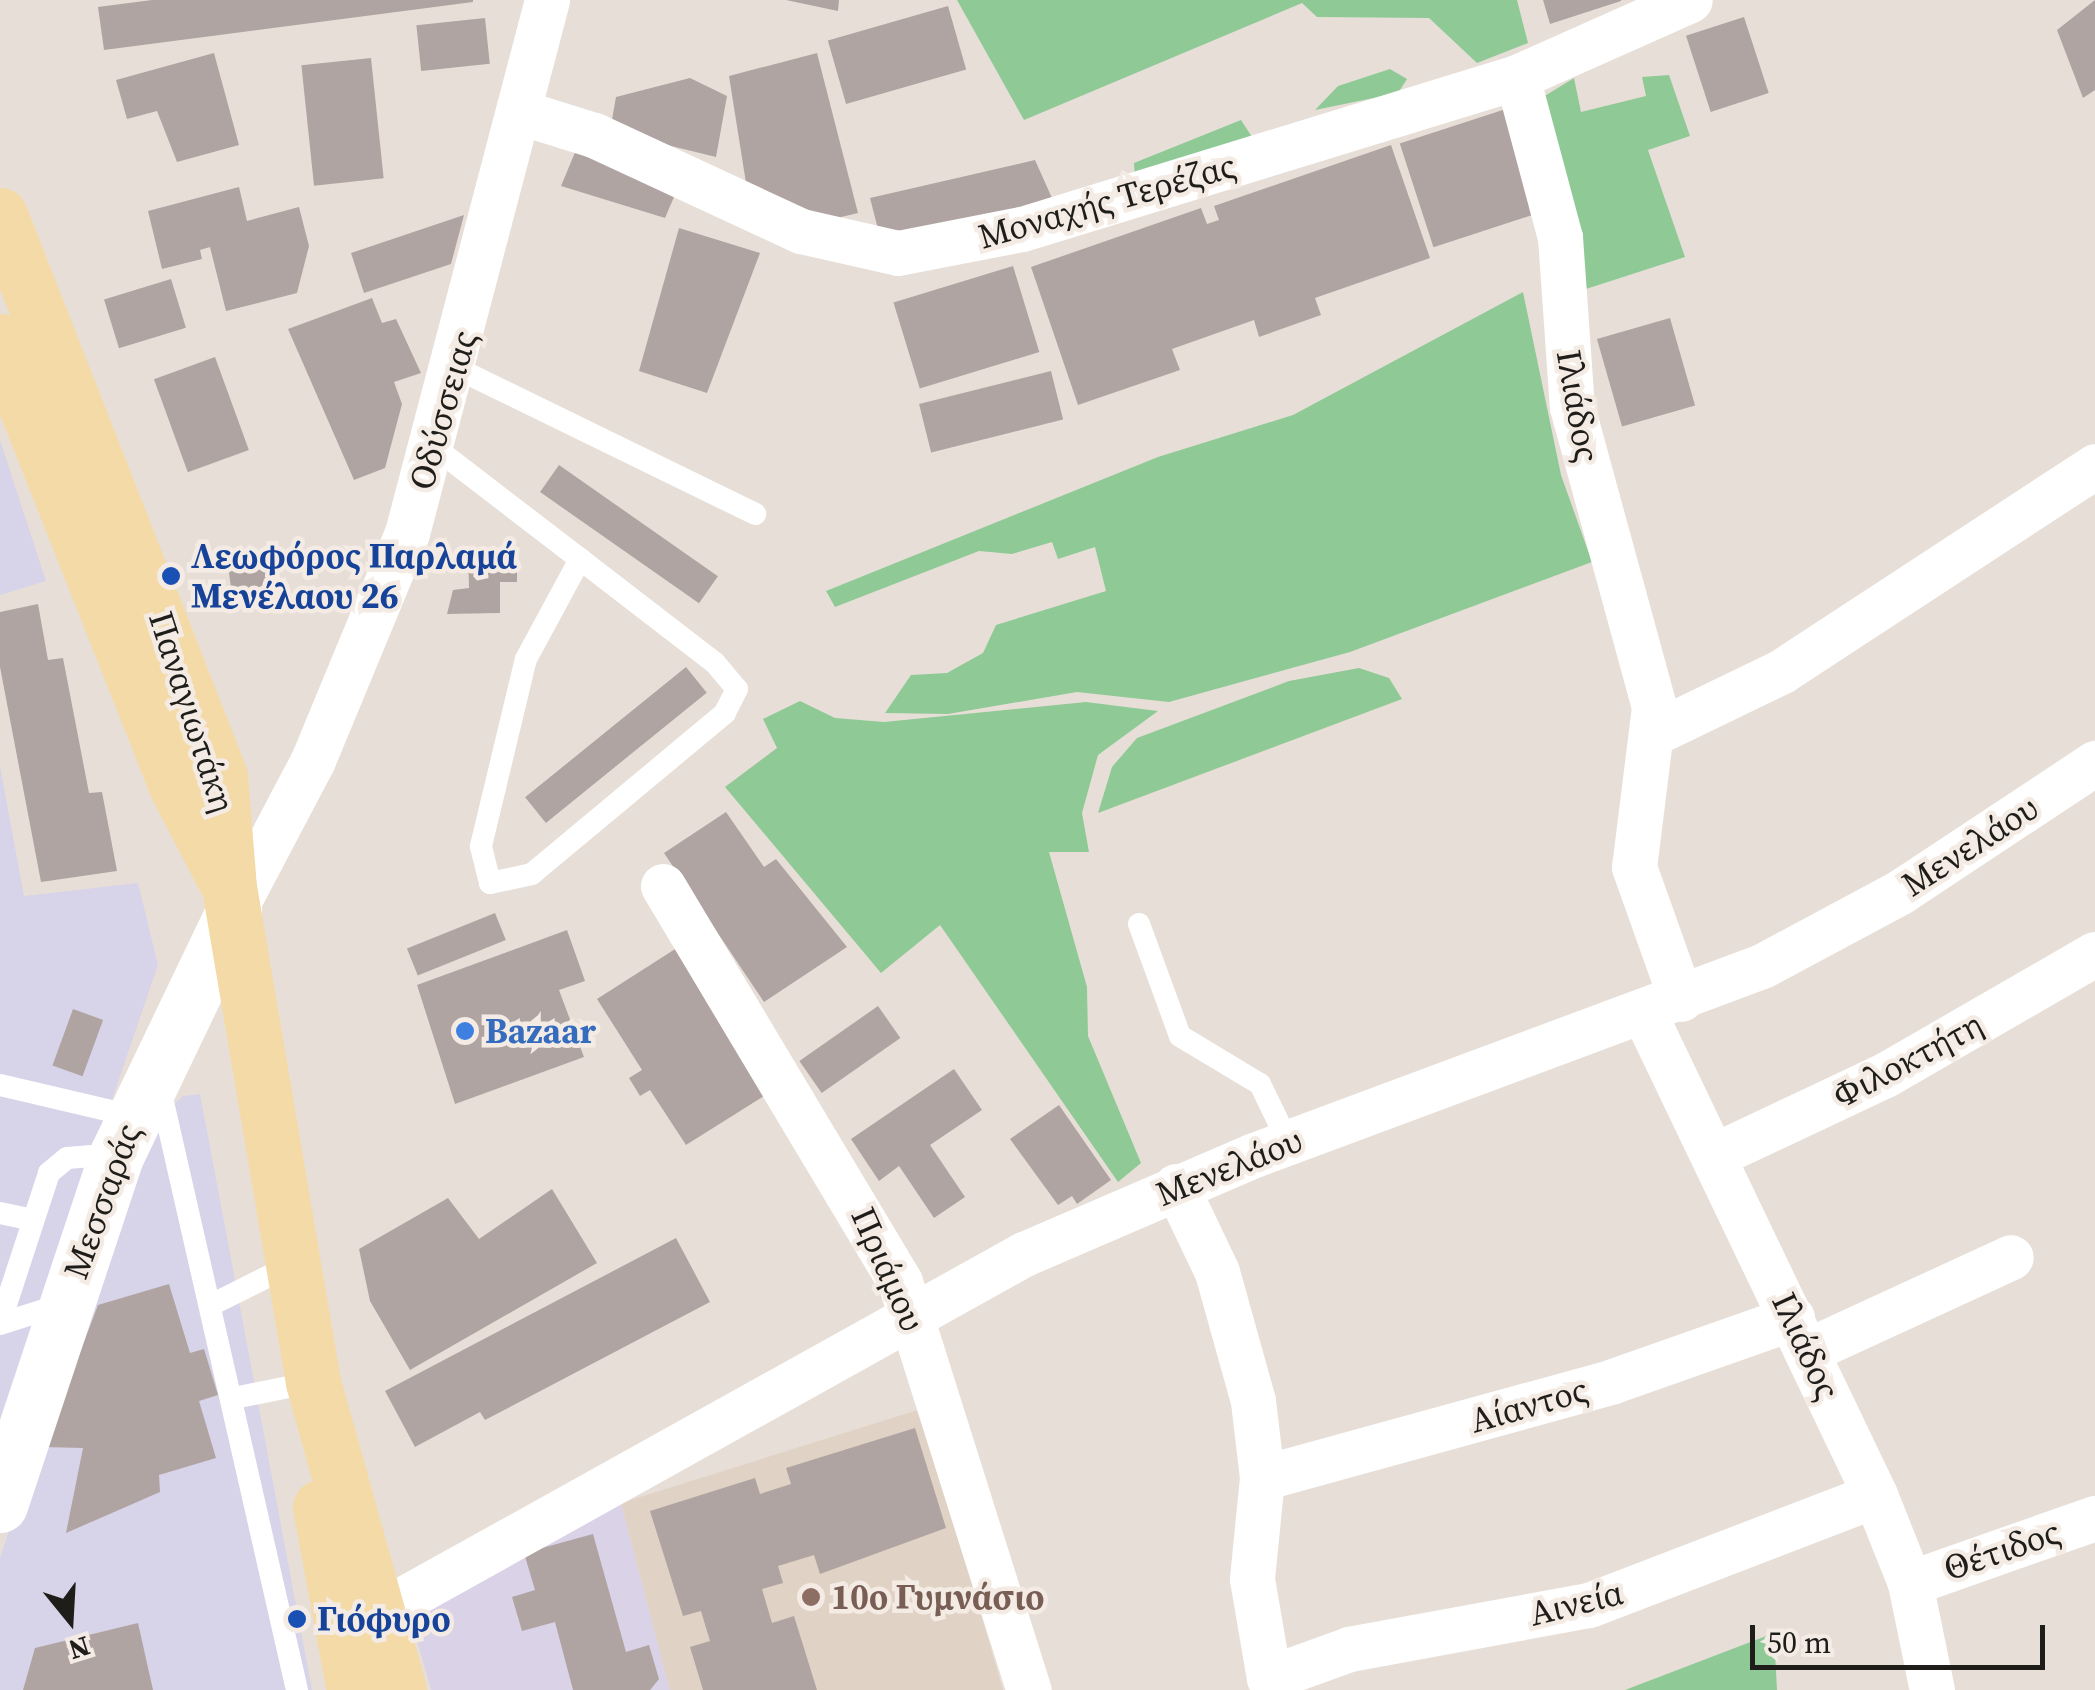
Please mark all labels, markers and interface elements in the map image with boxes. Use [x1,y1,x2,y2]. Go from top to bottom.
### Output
street label: Μοναχής Τερέζας [973,144,1241,258]
street label: Οδύσσειας [400,326,486,494]
street label: Ιλιάδος [1547,347,1609,465]
place label: Λεωφόρος Παρλαμά Μενέλαου 26 [191,535,517,617]
marker: Λεωφόρος Παρλαμά Μενέλαου 26 [160,565,182,587]
street label: Παναγιωτάκη [140,606,244,818]
street label: Μενελάου [1894,786,2046,906]
street label: Φιλοκτήτη [1826,1003,1990,1117]
place label: Bazaar [485,1010,596,1052]
marker: Bazaar [454,1020,476,1042]
street label: Μεσσαράς [55,1118,149,1284]
street label: Μενελάου [1150,1119,1308,1215]
street label: Πριάμου [842,1201,934,1337]
street label: Ιλιάδος [1763,1286,1849,1406]
street label: Αίαντος [1465,1368,1593,1442]
street label: Θέτιδος [1938,1511,2066,1589]
north arrow [20,1570,120,1670]
street label: Αινεία [1525,1571,1627,1635]
place label: 10ο Γυμνάσιο [831,1576,1045,1618]
marker: 10ο Γυμνάσιο [800,1586,822,1608]
place label: Γιόφυρο [317,1598,451,1640]
scale bar [1755,1605,2050,1667]
marker: Γιόφυρο [286,1608,308,1630]
text: 50 m [1767,1622,1831,1663]
text: N [64,1627,95,1670]

